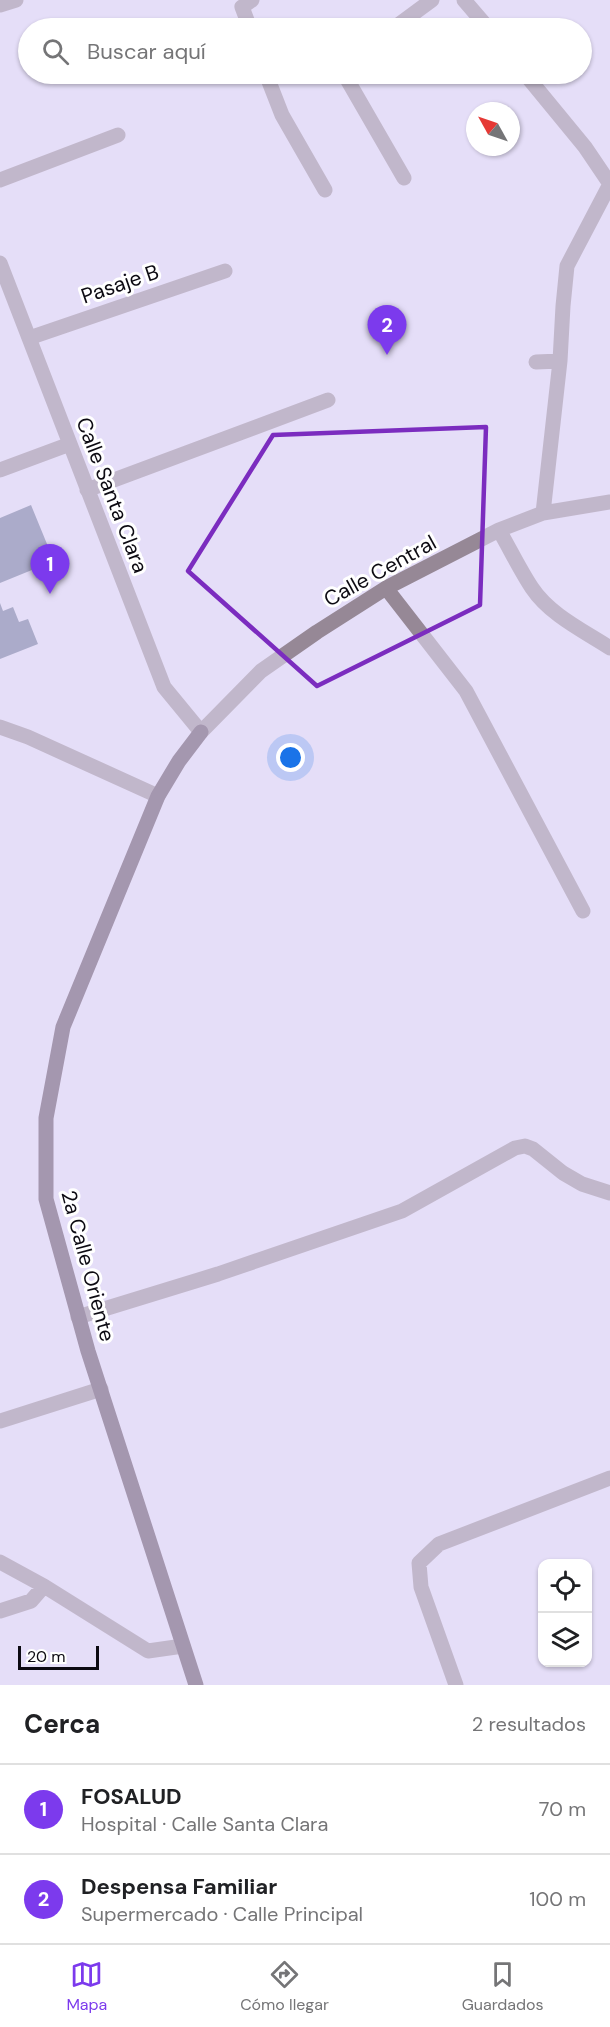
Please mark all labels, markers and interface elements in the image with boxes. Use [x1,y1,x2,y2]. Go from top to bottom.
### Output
search box [18,18,592,84]
icon: search [39,35,72,68]
text: Buscar aquí [87,37,206,66]
north arrow [466,102,520,156]
street label: Pasaje B [77,258,163,310]
pin: 2 [368,306,406,355]
street label: Calle Santa Clara [69,413,155,577]
street label: Calle Central [319,529,441,613]
pin: 1 [31,544,70,594]
your location [276,743,305,772]
street label: 2a Calle Oriente [54,1187,122,1345]
map controls [538,1559,592,1667]
button: locate [538,1559,592,1613]
button: layers [538,1613,592,1667]
scale bar [18,1643,99,1670]
text: 20 m [27,1646,66,1667]
text: Cerca [24,1707,100,1741]
text: 2 resultados [472,1711,586,1737]
text: FOSALUD [81,1782,182,1811]
text: 1 [40,1796,47,1822]
text: 70 m [539,1796,586,1822]
text: Hospital · Calle Santa Clara [81,1811,328,1837]
text: Despensa Familiar [81,1872,277,1901]
text: 2 [38,1886,49,1912]
text: 100 m [529,1886,586,1912]
text: Supermercado · Calle Principal [81,1901,363,1927]
tab: Mapa [66,1958,107,2015]
tab: Cómo llegar [240,1958,329,2015]
tab: Guardados [462,1958,544,2015]

